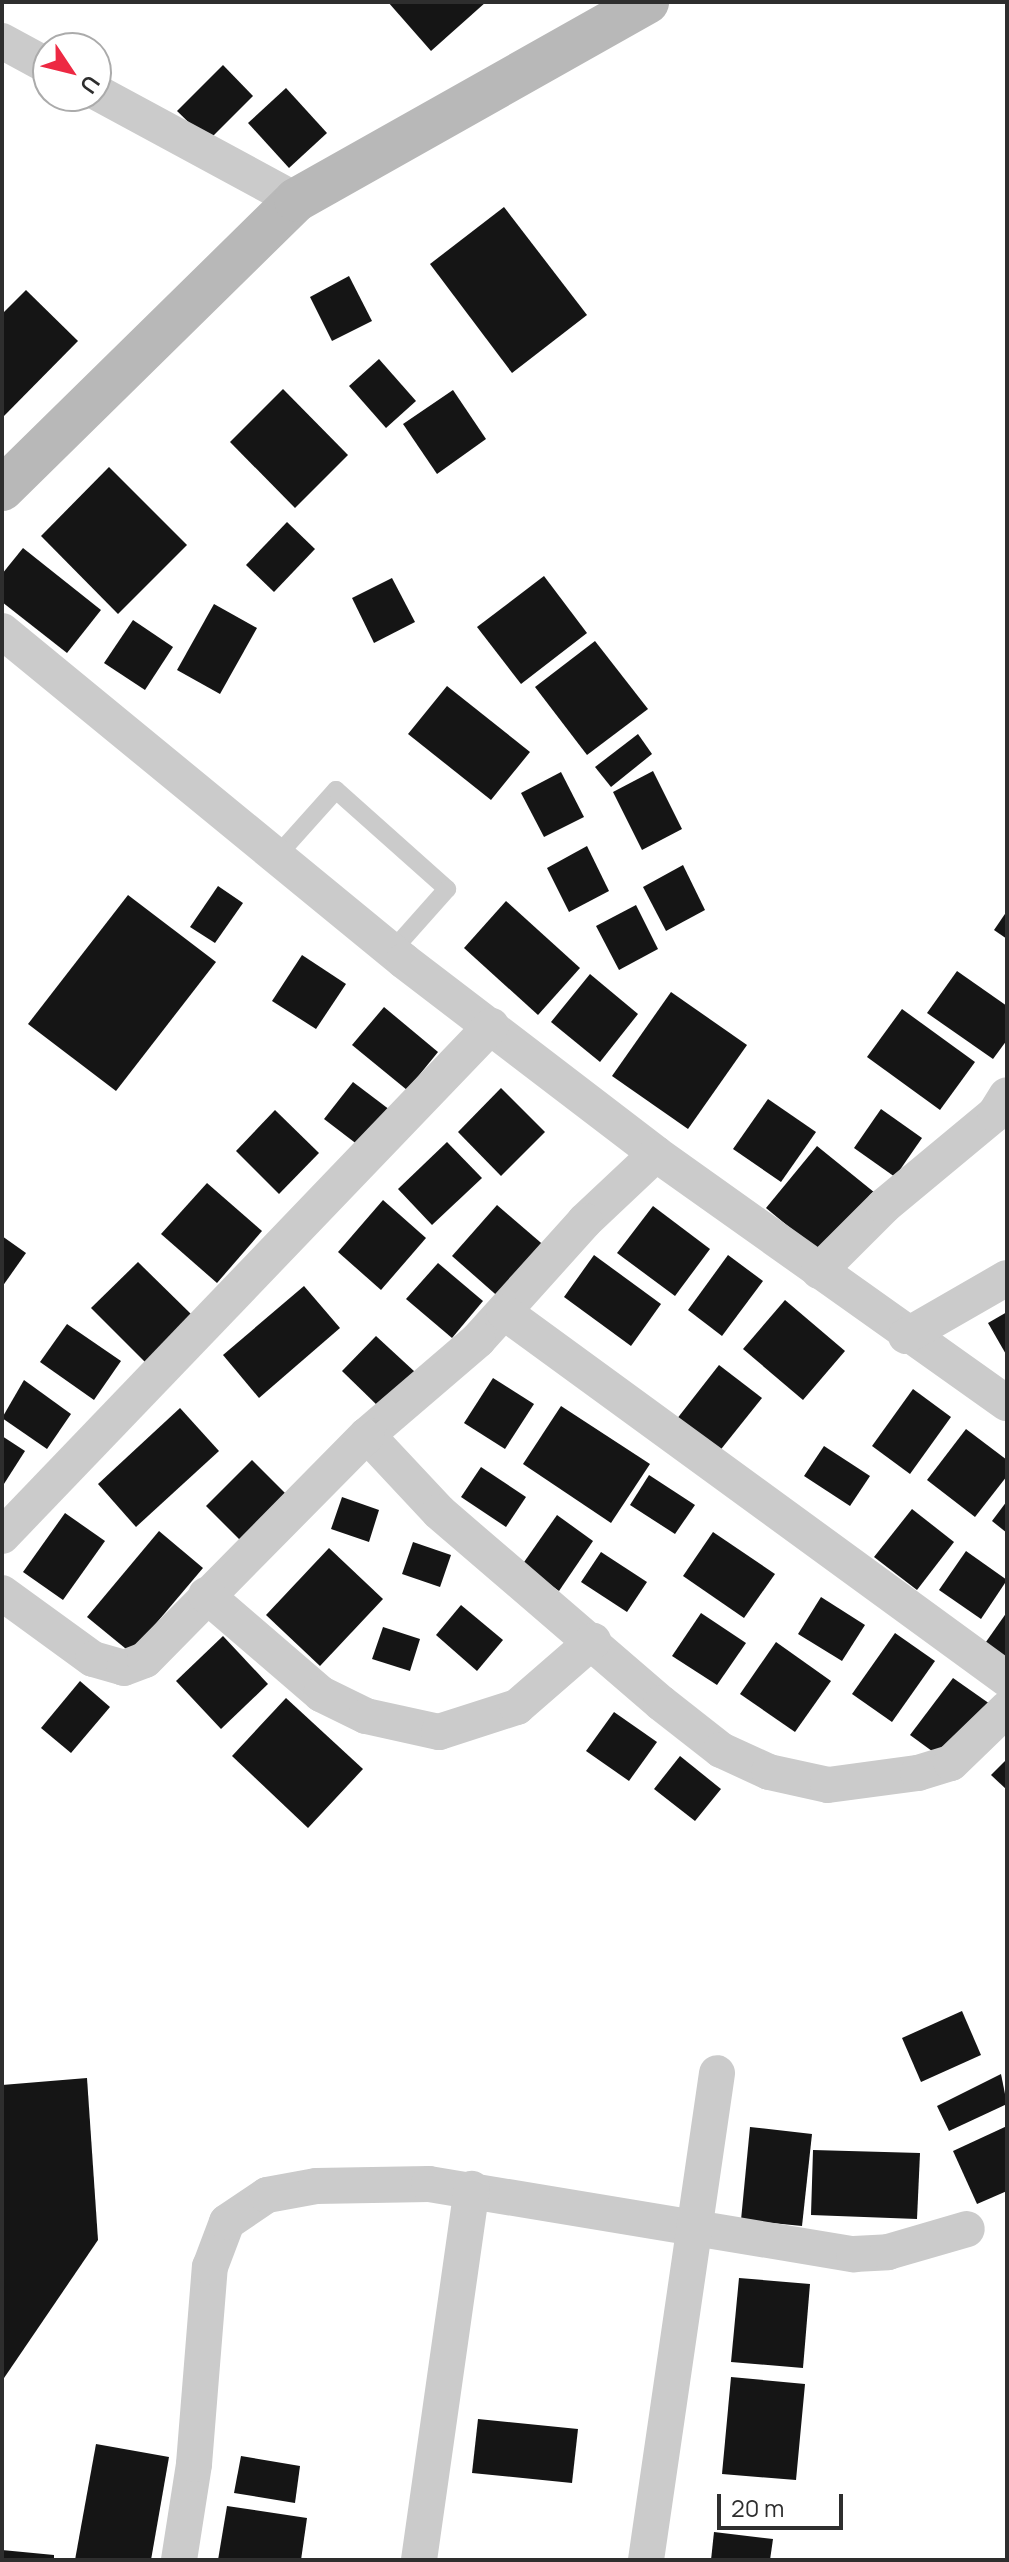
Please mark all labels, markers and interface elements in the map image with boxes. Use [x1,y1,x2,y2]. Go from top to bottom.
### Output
north arrow [32,32,112,112]
text: U [73,70,107,100]
scale bar [721,2478,847,2528]
text: 20 m [731,2491,784,2524]

